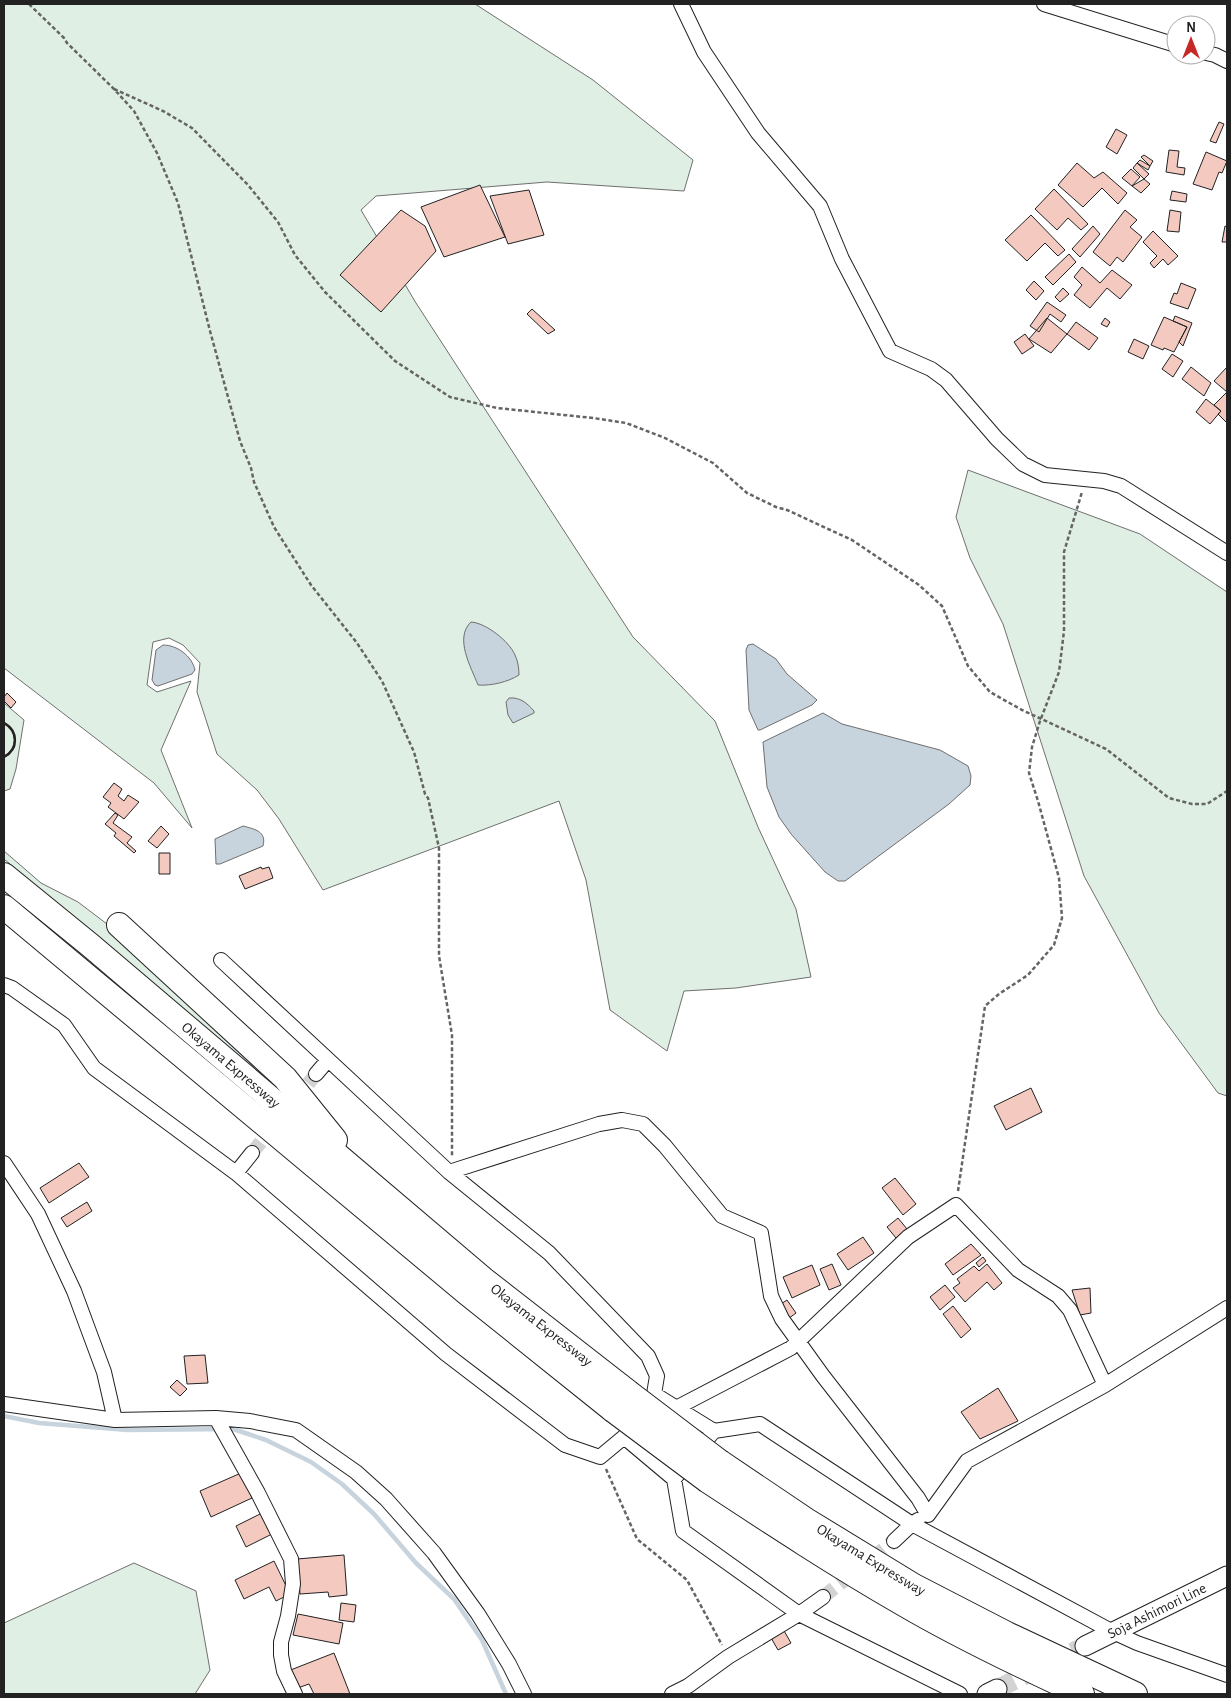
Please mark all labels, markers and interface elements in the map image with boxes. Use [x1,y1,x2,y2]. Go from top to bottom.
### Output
north arrow [1166,15,1216,65]
text: N [1186,21,1196,35]
street label: Okayama Expressway [179,1019,284,1111]
street label: Okayama Expressway [488,1281,596,1369]
street label: Okayama Expressway [814,1521,929,1598]
street label: Soja Ashimori Line [1105,1580,1209,1641]

